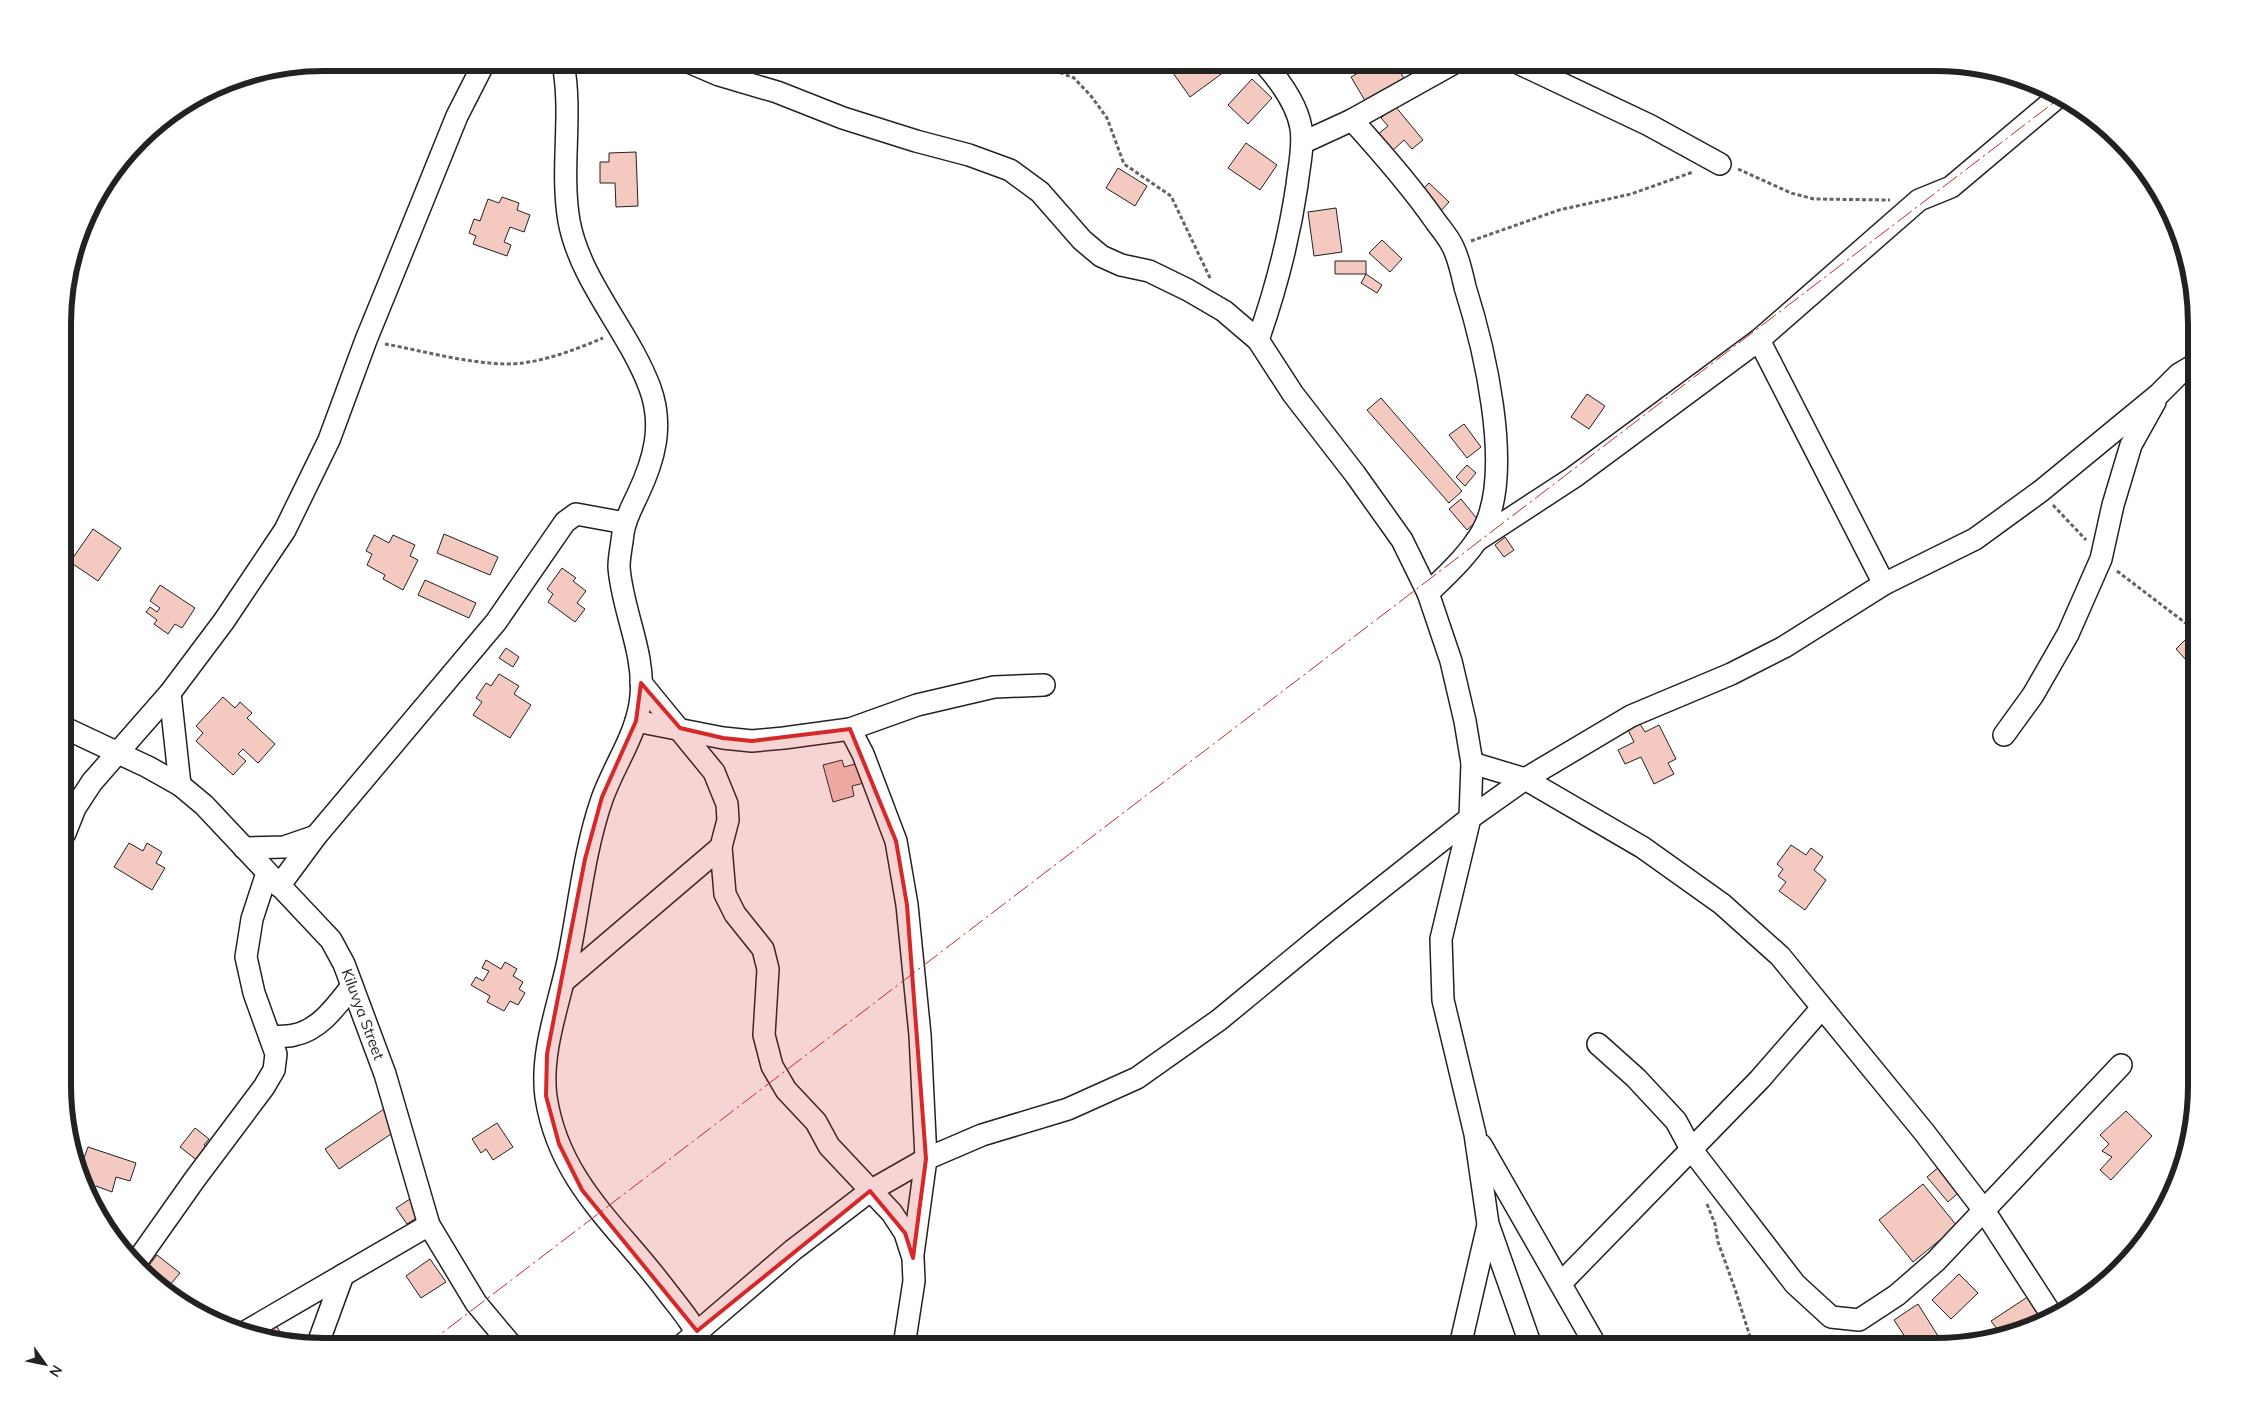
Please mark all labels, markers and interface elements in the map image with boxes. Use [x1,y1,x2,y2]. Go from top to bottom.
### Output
street label: Kiluvya Street [338,966,389,1062]
north arrow [20,1339,70,1389]
text: N [45,1362,66,1380]

